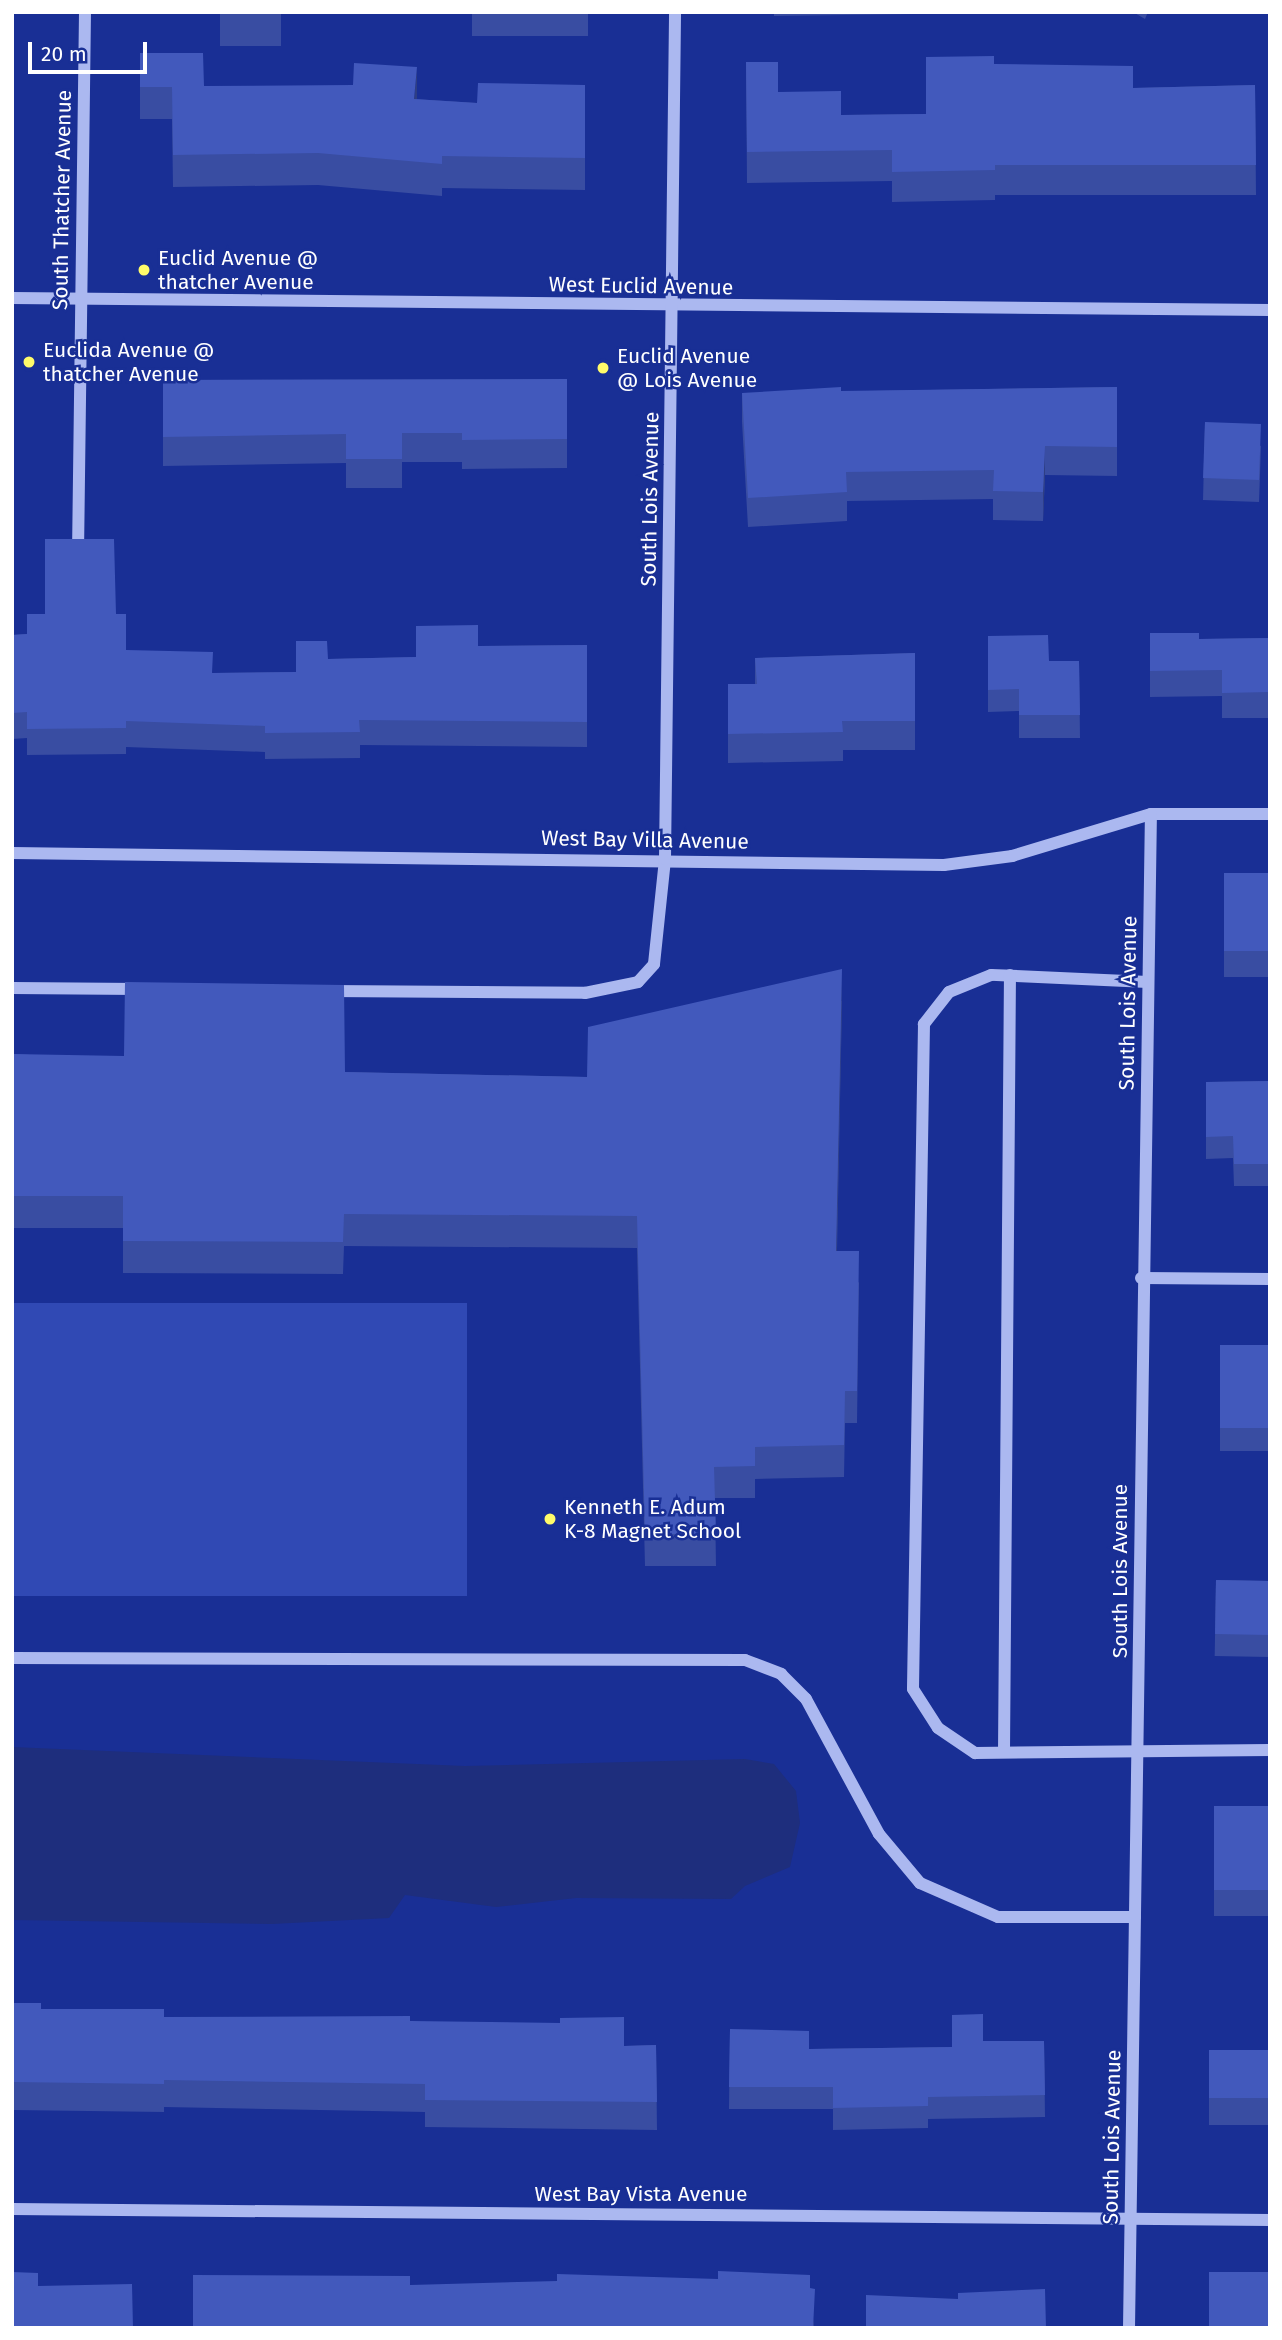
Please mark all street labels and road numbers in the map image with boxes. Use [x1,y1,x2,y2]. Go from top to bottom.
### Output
street label: South Thatcher Avenue [47,90,77,310]
street label: West Euclid Avenue [548,272,734,300]
street label: South Lois Avenue [636,412,664,586]
street label: West Bay Villa Avenue [541,826,749,854]
street label: South Lois Avenue [1114,916,1142,1090]
street label: South Lois Avenue [1107,1484,1133,1658]
street label: South Lois Avenue [1098,2050,1126,2224]
street label: West Bay Vista Avenue [535,2181,747,2207]

